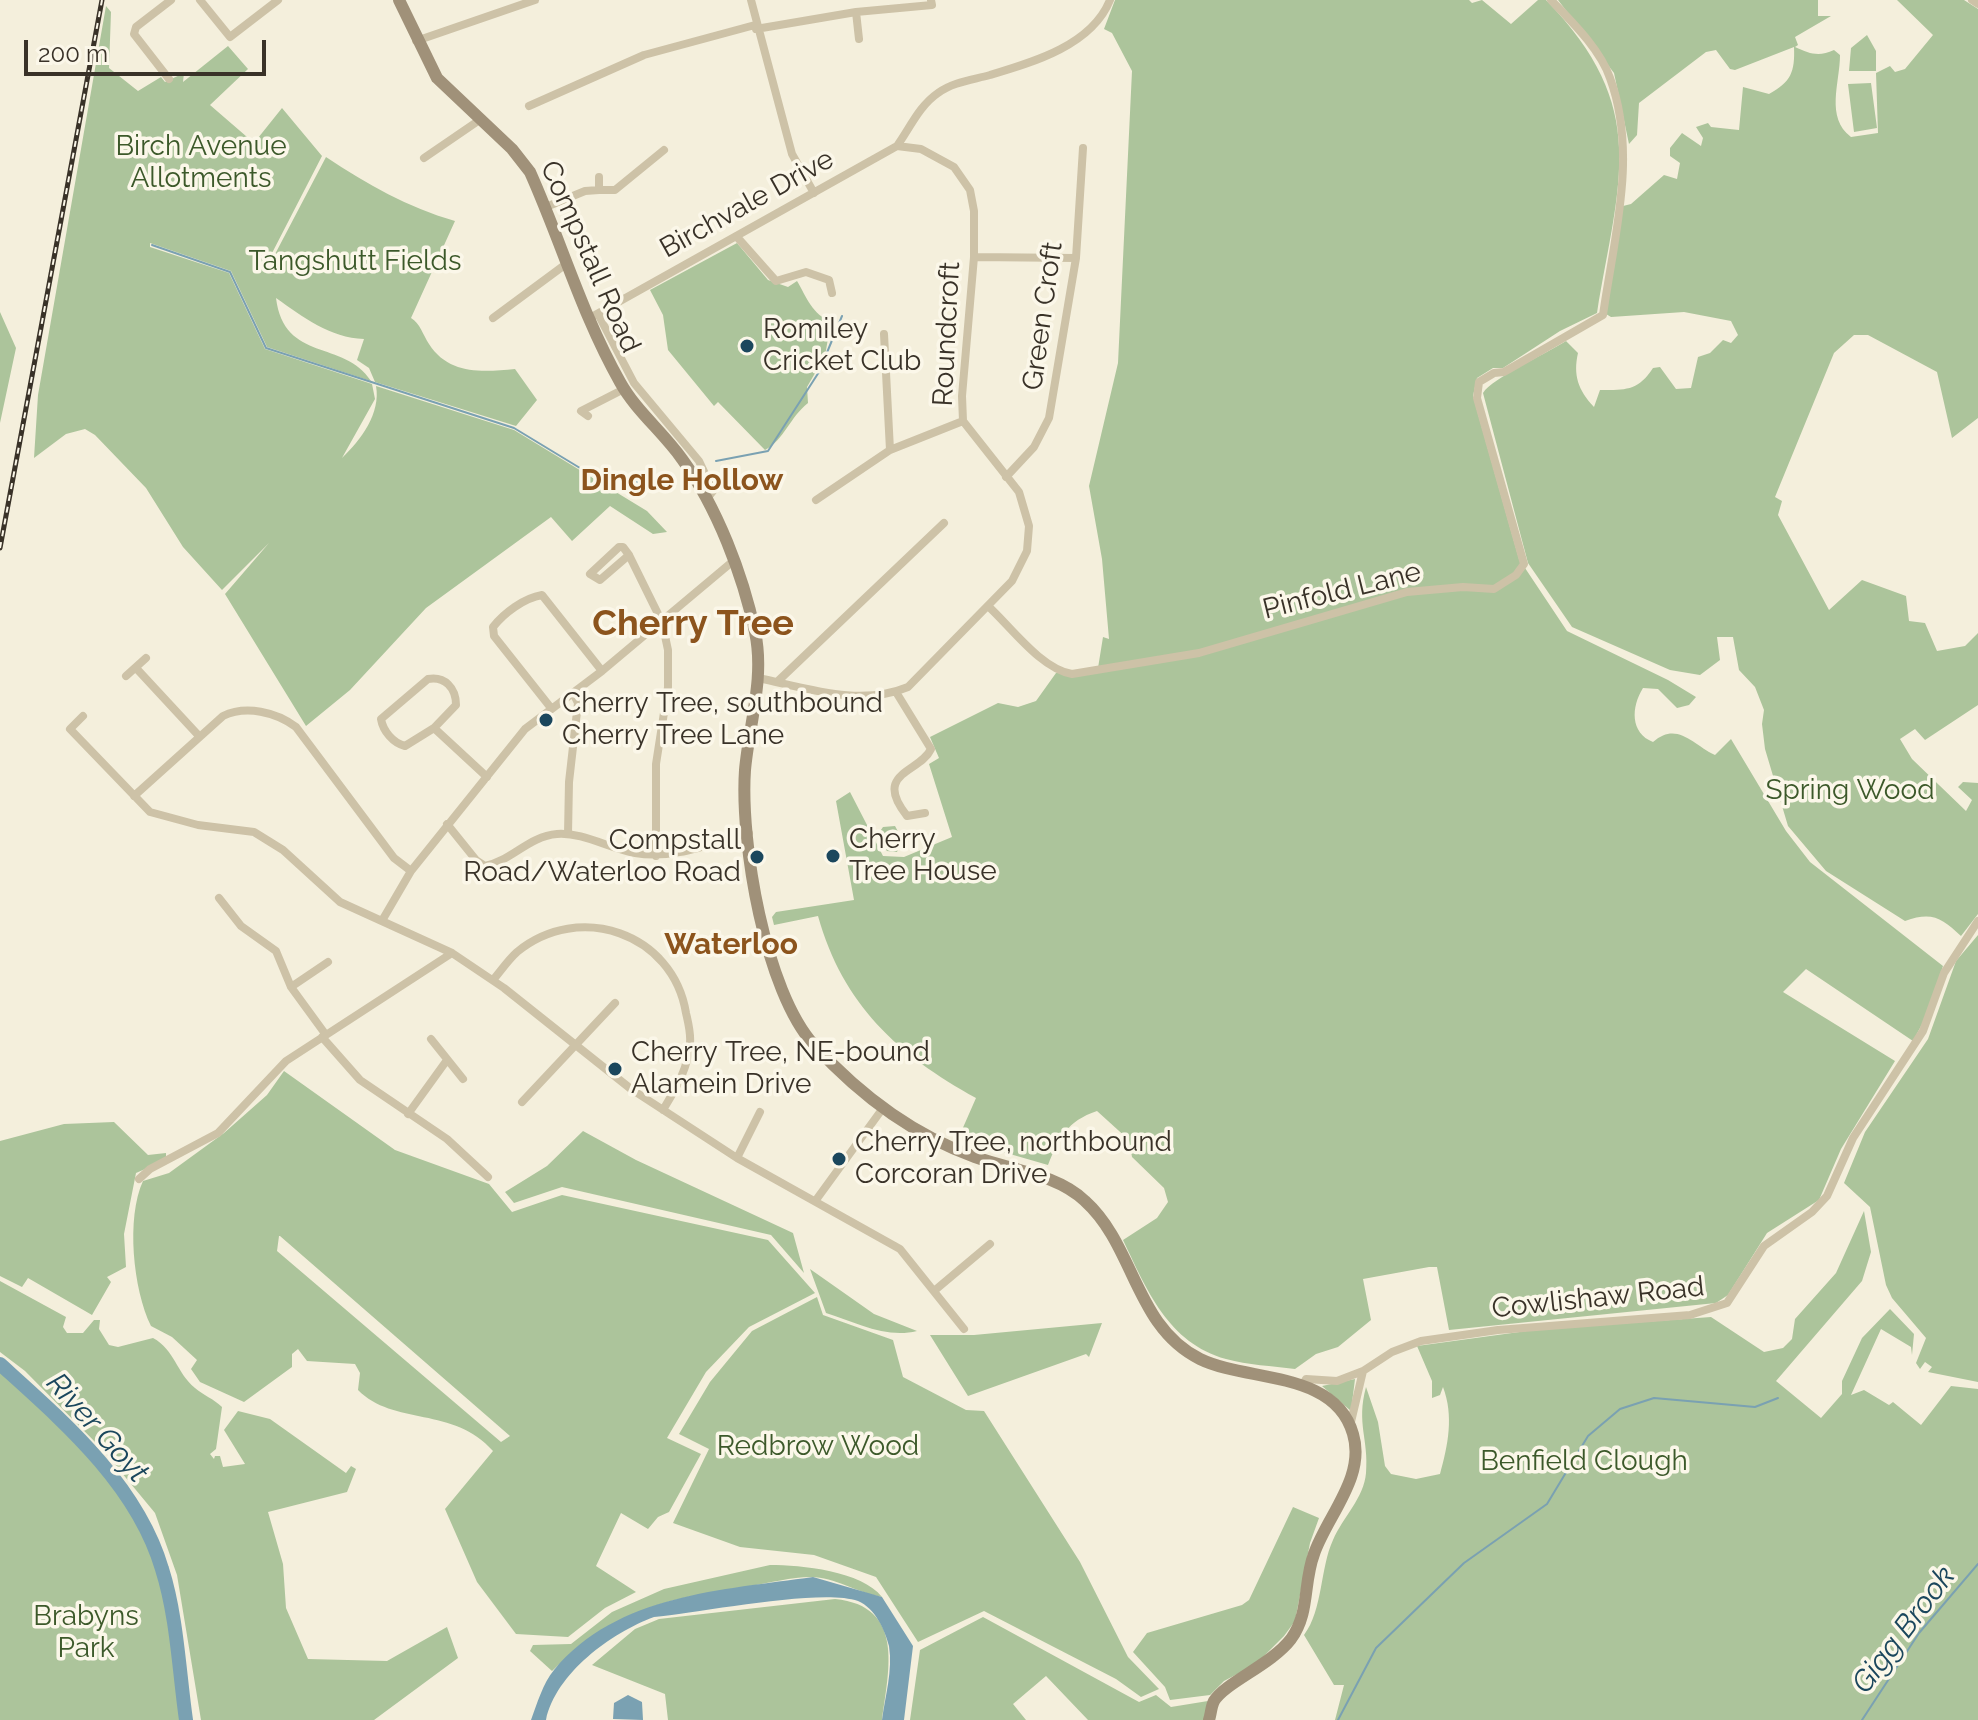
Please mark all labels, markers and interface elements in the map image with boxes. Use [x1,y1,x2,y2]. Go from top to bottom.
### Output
scale bar [28,24,270,74]
text: 200 m [38,39,108,68]
park label: Birch Avenue Allotments [115,130,287,196]
street label: Birchvale Drive [654,142,840,266]
street label: Compstall Road [533,156,647,358]
street label: Green Croft [1016,240,1070,392]
park label: Tangshutt Fields [248,245,462,279]
street label: Roundcroft [926,261,968,407]
place label: Romiley Cricket Club [763,313,921,379]
marker: Romiley Cricket Club [738,337,756,355]
district label: Dingle Hollow [581,463,783,499]
street label: Pinfold Lane [1260,555,1424,627]
district label: Cherry Tree [592,602,794,646]
place label: Cherry Tree, southbound Cherry Tree Lane [562,687,883,753]
marker: Cherry Tree, southbound Cherry Tree Lane [537,711,555,729]
park label: Spring Wood [1765,774,1935,808]
place label: Cherry Tree House [849,823,997,889]
place label: Compstall Road/Waterloo Road [463,824,741,890]
marker: Cherry Tree House [824,847,842,865]
marker: Compstall Road/Waterloo Road [748,848,766,866]
district label: Waterloo [664,927,798,963]
place label: Cherry Tree, NE-bound Alamein Drive [631,1036,930,1102]
marker: Cherry Tree, NE-bound Alamein Drive [606,1060,624,1078]
place label: Cherry Tree, northbound Corcoran Drive [855,1126,1172,1192]
marker: Cherry Tree, northbound Corcoran Drive [830,1150,848,1168]
street label: Cowlishaw Road [1490,1270,1706,1326]
water label: River Goyt [39,1366,155,1490]
park label: Redbrow Wood [717,1430,919,1464]
park label: Benfield Clough [1480,1445,1688,1479]
water label: Gigg Brook [1845,1559,1963,1701]
park label: Brabyns Park [33,1600,139,1666]

